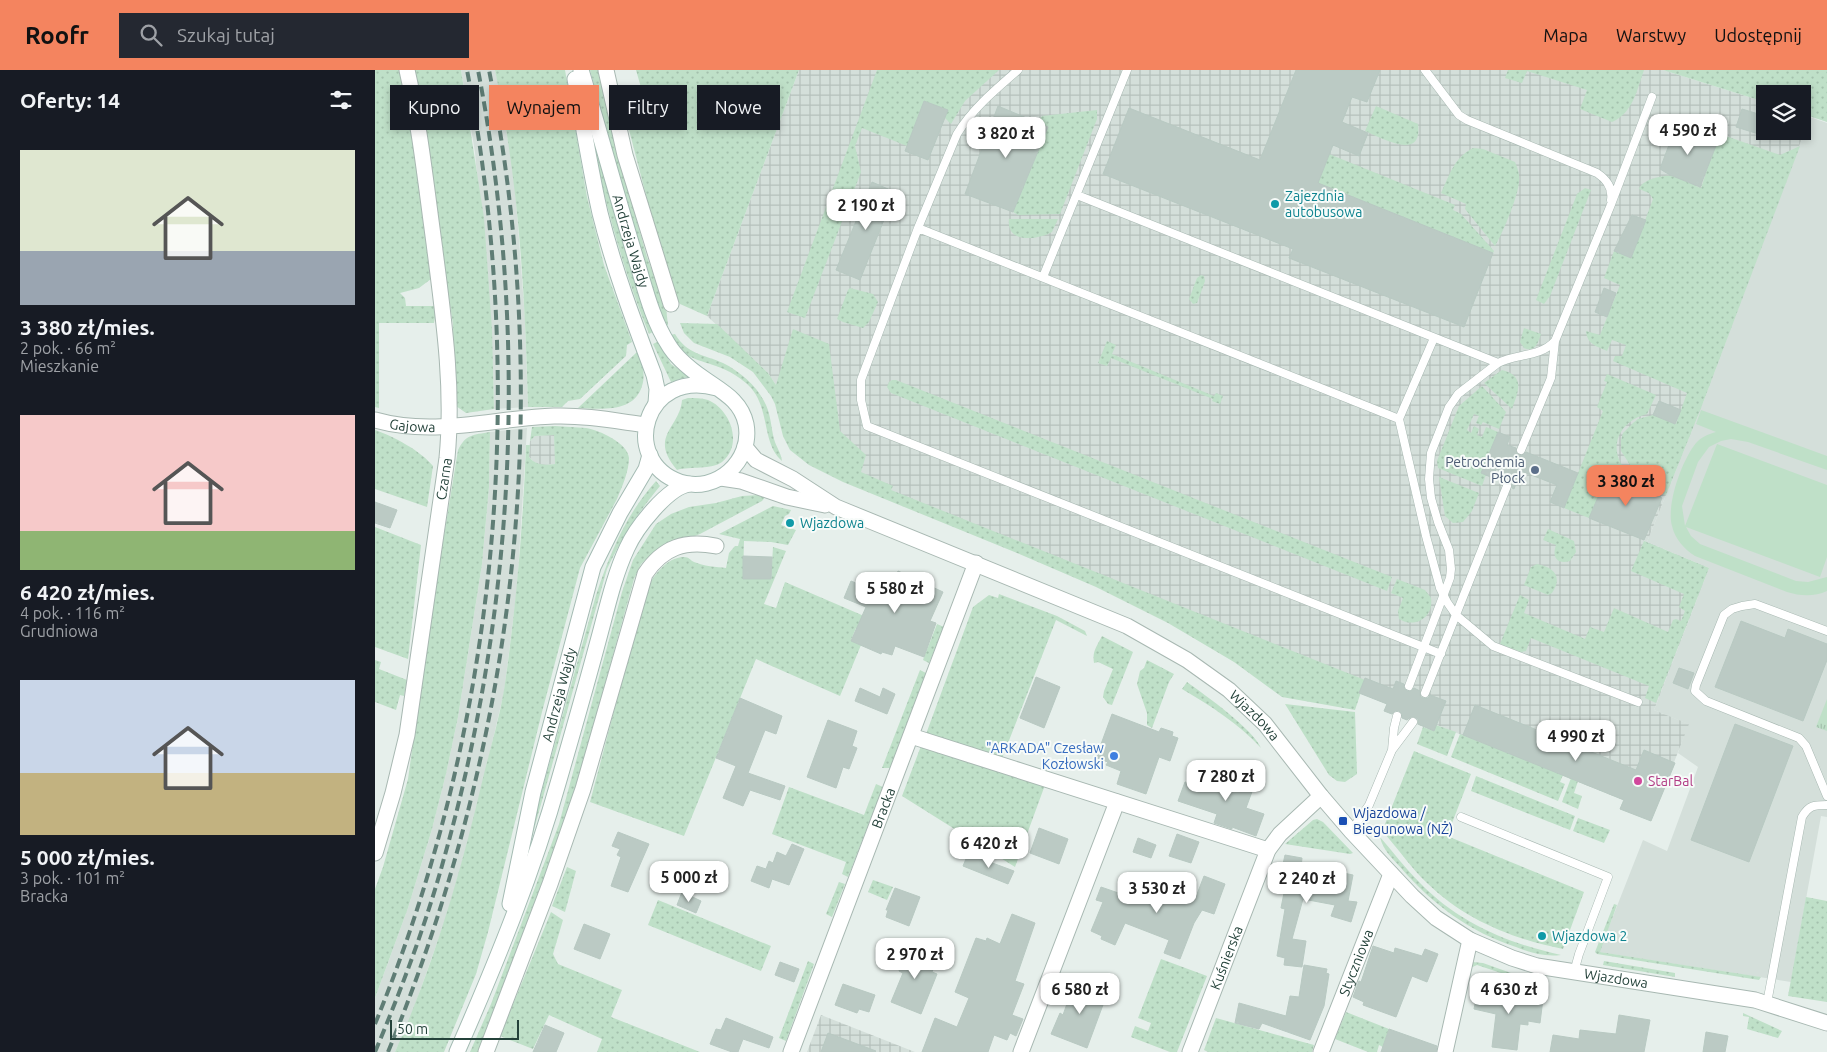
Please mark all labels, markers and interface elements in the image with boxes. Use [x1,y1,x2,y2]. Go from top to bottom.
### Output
search box [119,13,469,58]
icon: search [137,21,165,49]
text: Roofr [25,22,89,49]
text: Szukaj tutaj [177,24,275,46]
text: Mapa [1543,25,1588,45]
text: Warstwy [1616,25,1686,45]
text: Udostępnij [1714,25,1802,45]
chip: Kupno [390,85,479,130]
chip: Wynajem [489,85,599,130]
chip: Filtry [609,85,687,130]
chip: Nowe [697,85,780,130]
map controls [1756,85,1811,140]
button: layers [1756,85,1811,140]
icon: filters [327,86,355,114]
text: Oferty: 14 [20,88,120,112]
pin: 4 590 zł [1636,114,1740,156]
pin: 3 820 zł [954,116,1058,159]
text: 4 590 zł [1660,121,1716,139]
text: 3 820 zł [978,124,1034,142]
icon: home [143,183,233,273]
place label: Zajezdnia autobusowa [1285,188,1362,220]
pin: 2 190 zł [814,189,918,231]
street label: Andrzeja Wajdy [609,192,652,290]
text: 2 190 zł [838,196,894,214]
marker: Zajezdnia autobusowa [1269,198,1281,210]
text: 3 380 zł/mies. [20,315,155,339]
text: 2 pok. · 66 m² [20,339,116,357]
text: Mieszkanie [20,357,99,375]
street label: Gajowa [388,416,436,435]
icon: home [143,448,233,538]
place label: Petrochemia Płock [1445,454,1525,486]
street label: Czarna [433,457,455,501]
marker: Petrochemia Płock [1529,464,1541,476]
pin: 3 380 zł [1574,464,1678,507]
text: 3 380 zł [1598,472,1654,490]
place label: Wjazdowa [800,515,864,531]
marker: Wjazdowa [784,517,796,529]
pin: 5 580 zł [843,572,947,614]
text: 5 580 zł [867,579,923,597]
text: 6 420 zł/mies. [20,580,155,604]
text: 4 pok. · 116 m² [20,604,125,622]
text: Grudniowa [20,622,98,640]
street label: Andrzeja Wajdy [539,646,579,744]
street label: Wjazdowa [1226,687,1283,744]
icon: home [143,713,233,803]
pin: 4 990 zł [1524,720,1628,762]
text: 4 990 zł [1548,727,1604,745]
place label: "ARKADA" Czesław Kozłowski [986,740,1104,772]
marker: "ARKADA" Czesław Kozłowski [1108,750,1120,762]
pin: 7 280 zł [1174,760,1278,802]
text: 7 280 zł [1198,767,1254,785]
place label: StarBal [1648,773,1693,789]
marker: StarBal [1632,775,1644,787]
street label: Bracka [868,785,898,830]
place label: Wjazdowa / Biegunowa (NŻ) [1353,805,1453,837]
marker: Wjazdowa / Biegunowa (NŻ) [1337,815,1349,827]
pin: 6 420 zł [937,826,1041,869]
text: 6 420 zł [961,834,1017,852]
text: 5 000 zł/mies. [20,845,155,869]
pin: 5 000 zł [637,860,741,903]
pin: 2 240 zł [1255,862,1359,904]
text: 5 000 zł [661,868,717,886]
text: 3 pok. · 101 m² [20,869,125,887]
text: 2 240 zł [1279,869,1335,887]
pin: 3 530 zł [1105,872,1209,914]
text: 3 530 zł [1129,879,1185,897]
text: Bracka [20,887,68,905]
street label: Kuśnierska [1207,923,1246,992]
street label: Styczniowa [1336,927,1376,998]
place label: Wjazdowa 2 [1552,928,1627,944]
marker: Wjazdowa 2 [1536,930,1548,942]
pin: 2 970 zł [863,938,967,980]
text: 2 970 zł [887,945,943,963]
street label: Wjazdowa [1583,965,1649,991]
pin: 6 580 zł [1028,972,1132,1015]
pin: 4 630 zł [1457,972,1561,1015]
text: 6 580 zł [1052,980,1108,998]
text: 4 630 zł [1481,980,1537,998]
scale bar [390,1017,519,1040]
text: 50 m [397,1021,428,1037]

